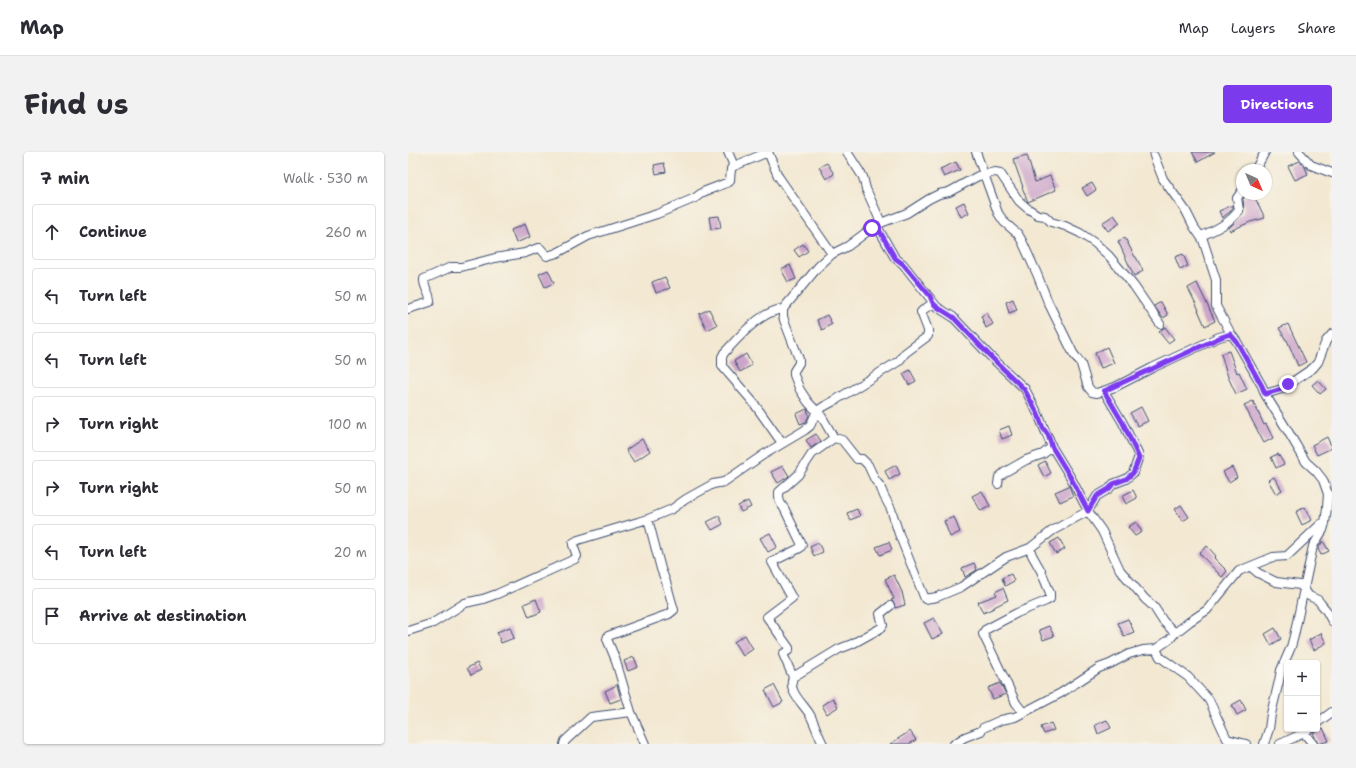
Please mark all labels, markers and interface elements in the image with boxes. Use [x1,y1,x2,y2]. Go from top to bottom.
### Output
text: Map [20,15,64,40]
text: Map [1179,19,1209,37]
text: Layers [1231,19,1275,37]
text: Share [1297,19,1336,37]
text: Find us [24,85,129,123]
button: Directions [1223,85,1332,123]
north arrow [1236,164,1272,200]
text: 7 min [40,167,90,189]
text: Walk · 530 m [283,170,368,187]
route start [863,219,881,237]
icon: ahead [41,221,63,243]
text: Continue [79,222,147,242]
text: 260 m [325,224,367,241]
icon: left [41,285,63,307]
text: Turn left [79,286,147,306]
text: 50 m [334,288,367,305]
icon: left [41,349,63,371]
text: Turn left [79,350,147,370]
text: 50 m [334,352,367,369]
route end [1279,375,1297,393]
icon: right [41,413,63,435]
text: Turn right [79,414,159,434]
text: 100 m [328,416,367,433]
icon: right [41,477,63,499]
text: Turn right [79,478,159,498]
text: 50 m [334,480,367,497]
icon: left [41,541,63,563]
text: Turn left [79,542,147,562]
text: 20 m [334,544,367,561]
icon: arrive [41,605,63,627]
text: Arrive at destination [79,606,247,626]
map controls [1284,660,1320,732]
button: + [1284,660,1320,696]
button: − [1284,696,1320,732]

